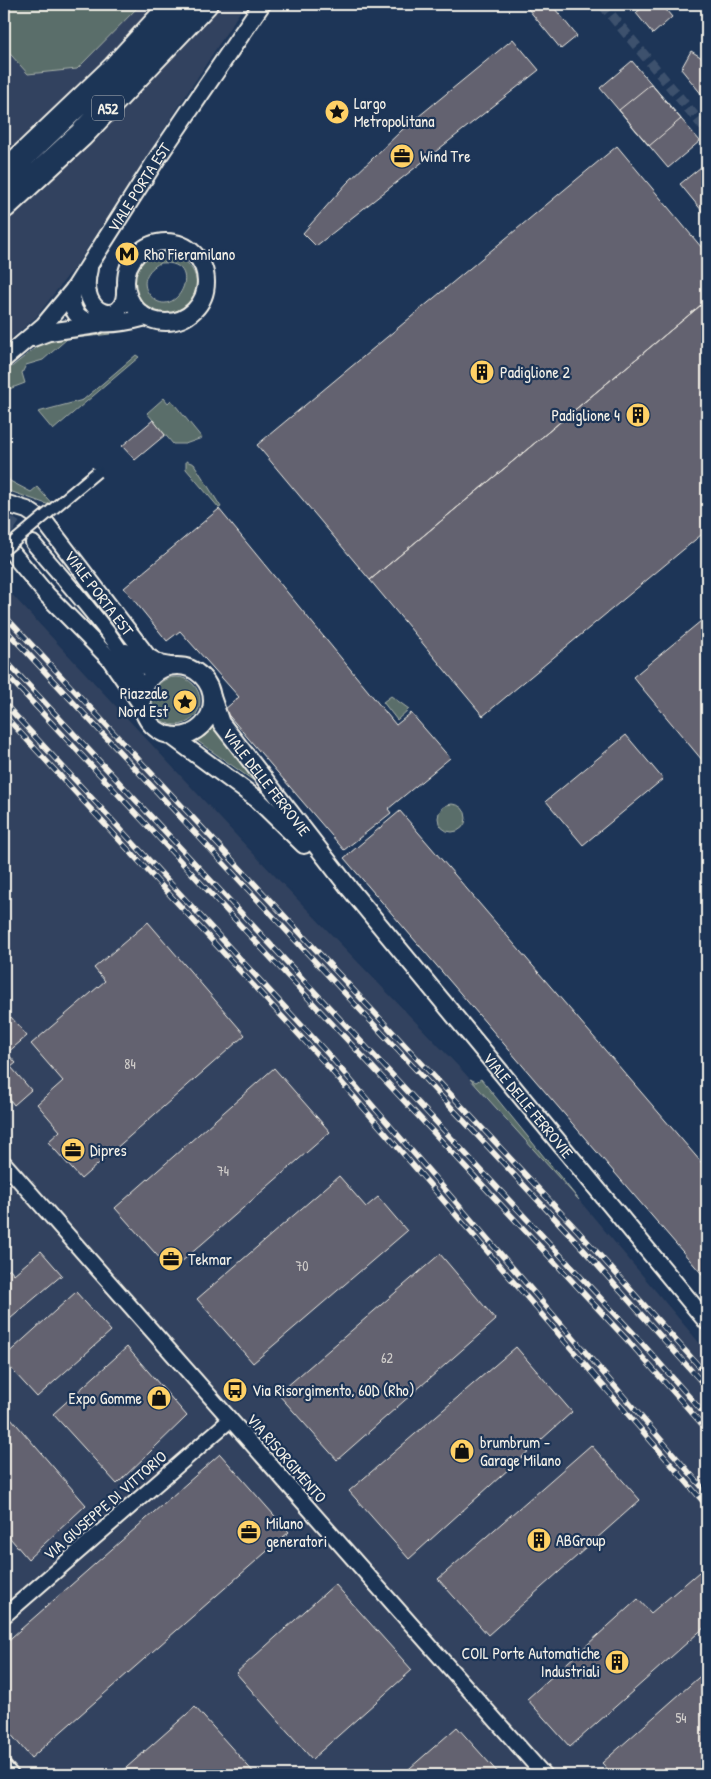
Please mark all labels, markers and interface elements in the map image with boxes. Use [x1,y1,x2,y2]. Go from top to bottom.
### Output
place label: Largo Metropolitana [354,92,434,132]
road number: A52 [92,96,124,120]
place icon: Largo Metropolitana [324,99,350,125]
street label: VIALE PORTA EST [102,138,176,236]
office icon: Wind Tre [389,143,415,169]
place label: Wind Tre [420,145,471,167]
metro station icon: Rho Fieramilano [114,241,140,267]
place label: Rho Fieramilano [144,243,236,265]
building icon: Padiglione 2 [469,359,495,385]
place label: Padiglione 2 [500,361,570,383]
building icon: Padiglione 4 [625,402,651,428]
place label: Padiglione 4 [552,404,620,426]
street label: VIALE PORTA EST [59,546,139,641]
place label: Piazzale Nord Est [118,682,169,722]
place icon: Piazzale Nord Est [172,689,198,715]
street label: VIALE DELLE FERROVIE [218,723,316,840]
street label: VIALE DELLE FERROVIE [478,1048,578,1163]
house number: 84 [124,1054,136,1073]
office icon: Dipres [60,1137,86,1163]
place label: Dipres [90,1139,127,1161]
house number: 74 [217,1161,229,1180]
office icon: Tekmar [158,1246,184,1272]
place label: Tekmar [188,1248,232,1270]
house number: 70 [295,1256,309,1275]
house number: 62 [381,1348,394,1367]
bus stop icon: Via Risorgimento, 60D (Rho) [222,1377,248,1403]
place label: Via Risorgimento, 60D (Rho) [252,1379,415,1401]
shop icon: Expo Gomme [146,1385,172,1411]
place label: Expo Gomme [69,1387,143,1409]
street label: VIA RISORGIMENTO [242,1409,332,1507]
place label: brumbrum - Garage Milano [480,1431,561,1471]
shop icon: brumbrum - Garage Milano [449,1438,475,1464]
street label: VIA GIUSEPPE DI VITTORIO [39,1445,171,1565]
place label: Milano generatori [266,1512,327,1552]
office icon: Milano generatori [236,1519,262,1545]
building icon: ABGroup [526,1527,552,1553]
place label: ABGroup [556,1529,606,1551]
place label: COIL Porte Automatiche Industriali [461,1642,601,1682]
building icon: COIL Porte Automatiche Industriali [604,1649,630,1675]
house number: 54 [675,1708,687,1727]

